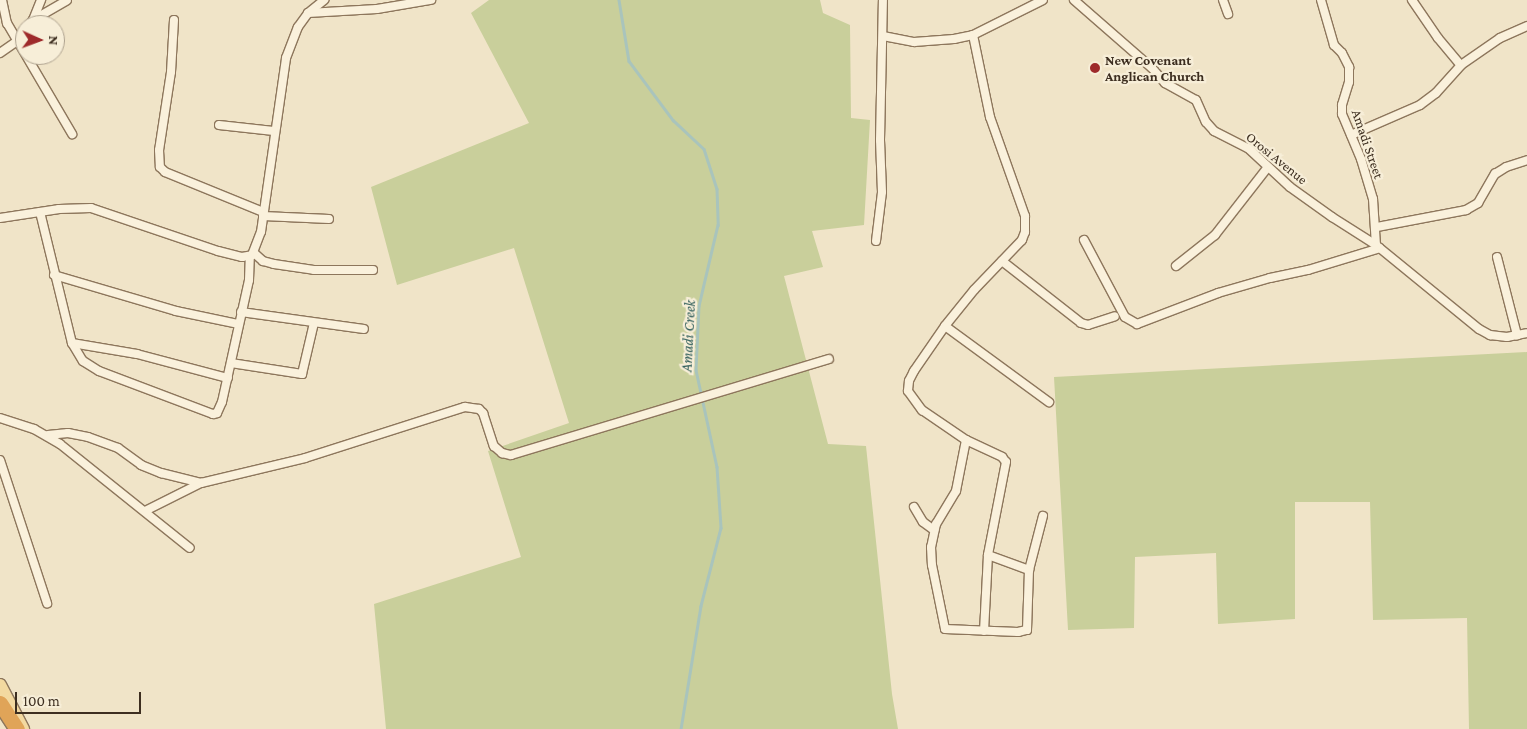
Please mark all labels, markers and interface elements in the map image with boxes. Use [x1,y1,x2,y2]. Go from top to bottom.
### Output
north arrow [15,15,65,65]
text: N [46,35,62,46]
place label: New Covenant Anglican Church [1105,52,1204,84]
marker: New Covenant Anglican Church [1089,62,1101,74]
street label: Amadi Street [1348,107,1388,181]
street label: Orosi Avenue [1243,128,1311,188]
water label: Amadi Creek [678,300,700,372]
scale bar [18,682,144,714]
text: 100 m [23,693,60,709]

